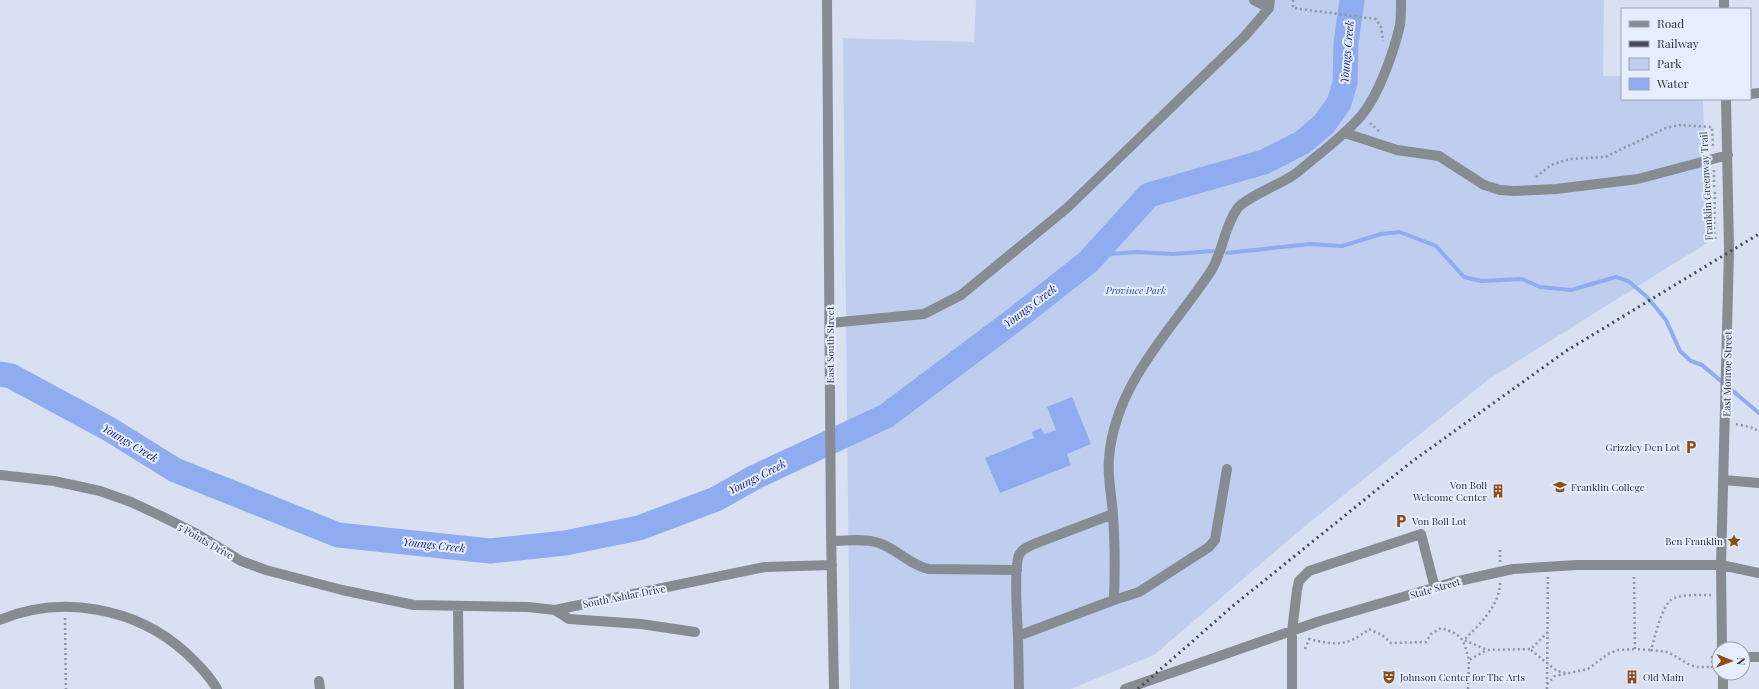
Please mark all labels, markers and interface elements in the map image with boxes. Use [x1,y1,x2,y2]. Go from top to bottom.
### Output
legend [1621,8,1751,100]
text: Road [1657,15,1684,31]
water label: Youngs Creek [1336,20,1357,84]
text: Railway [1657,35,1699,51]
text: Park [1657,55,1682,71]
text: Water [1656,75,1690,91]
street label: Franklin Greenway Trail [1696,131,1716,241]
water label: Youngs Creek [1000,280,1060,331]
park label: Province Park [1105,283,1166,297]
street label: East South Street [823,306,837,383]
street label: East Monroe Street [1719,331,1735,417]
water label: Youngs Creek [99,420,161,465]
parking icon: Grizzley Den Lot [1683,439,1699,455]
place label: Grizzley Den Lot [1605,440,1680,454]
water label: Youngs Creek [725,455,789,498]
place label: Von Boll Welcome Center [1412,478,1488,504]
school or university icon: Franklin College [1552,479,1568,495]
place label: Franklin College [1571,480,1645,494]
building icon: Von Boll Welcome Center [1490,483,1506,499]
parking icon: Von Boll Lot [1393,513,1409,529]
place label: Von Boll Lot [1411,514,1467,528]
street label: 5 Points Drive [176,520,236,562]
place icon: Ben Franklin [1726,533,1742,549]
water label: Youngs Creek [402,534,466,555]
place label: Ben Franklin [1665,534,1723,548]
street label: State Street [1408,574,1462,602]
street label: South Ashlar Drive [581,581,667,611]
north arrow [1711,641,1751,681]
text: N [1734,657,1749,665]
theatre icon: Johnson Center for The Arts [1381,669,1397,685]
building icon: Old Main [1624,669,1640,685]
place label: Johnson Center for The Arts [1399,670,1525,684]
place label: Old Main [1643,670,1684,684]

